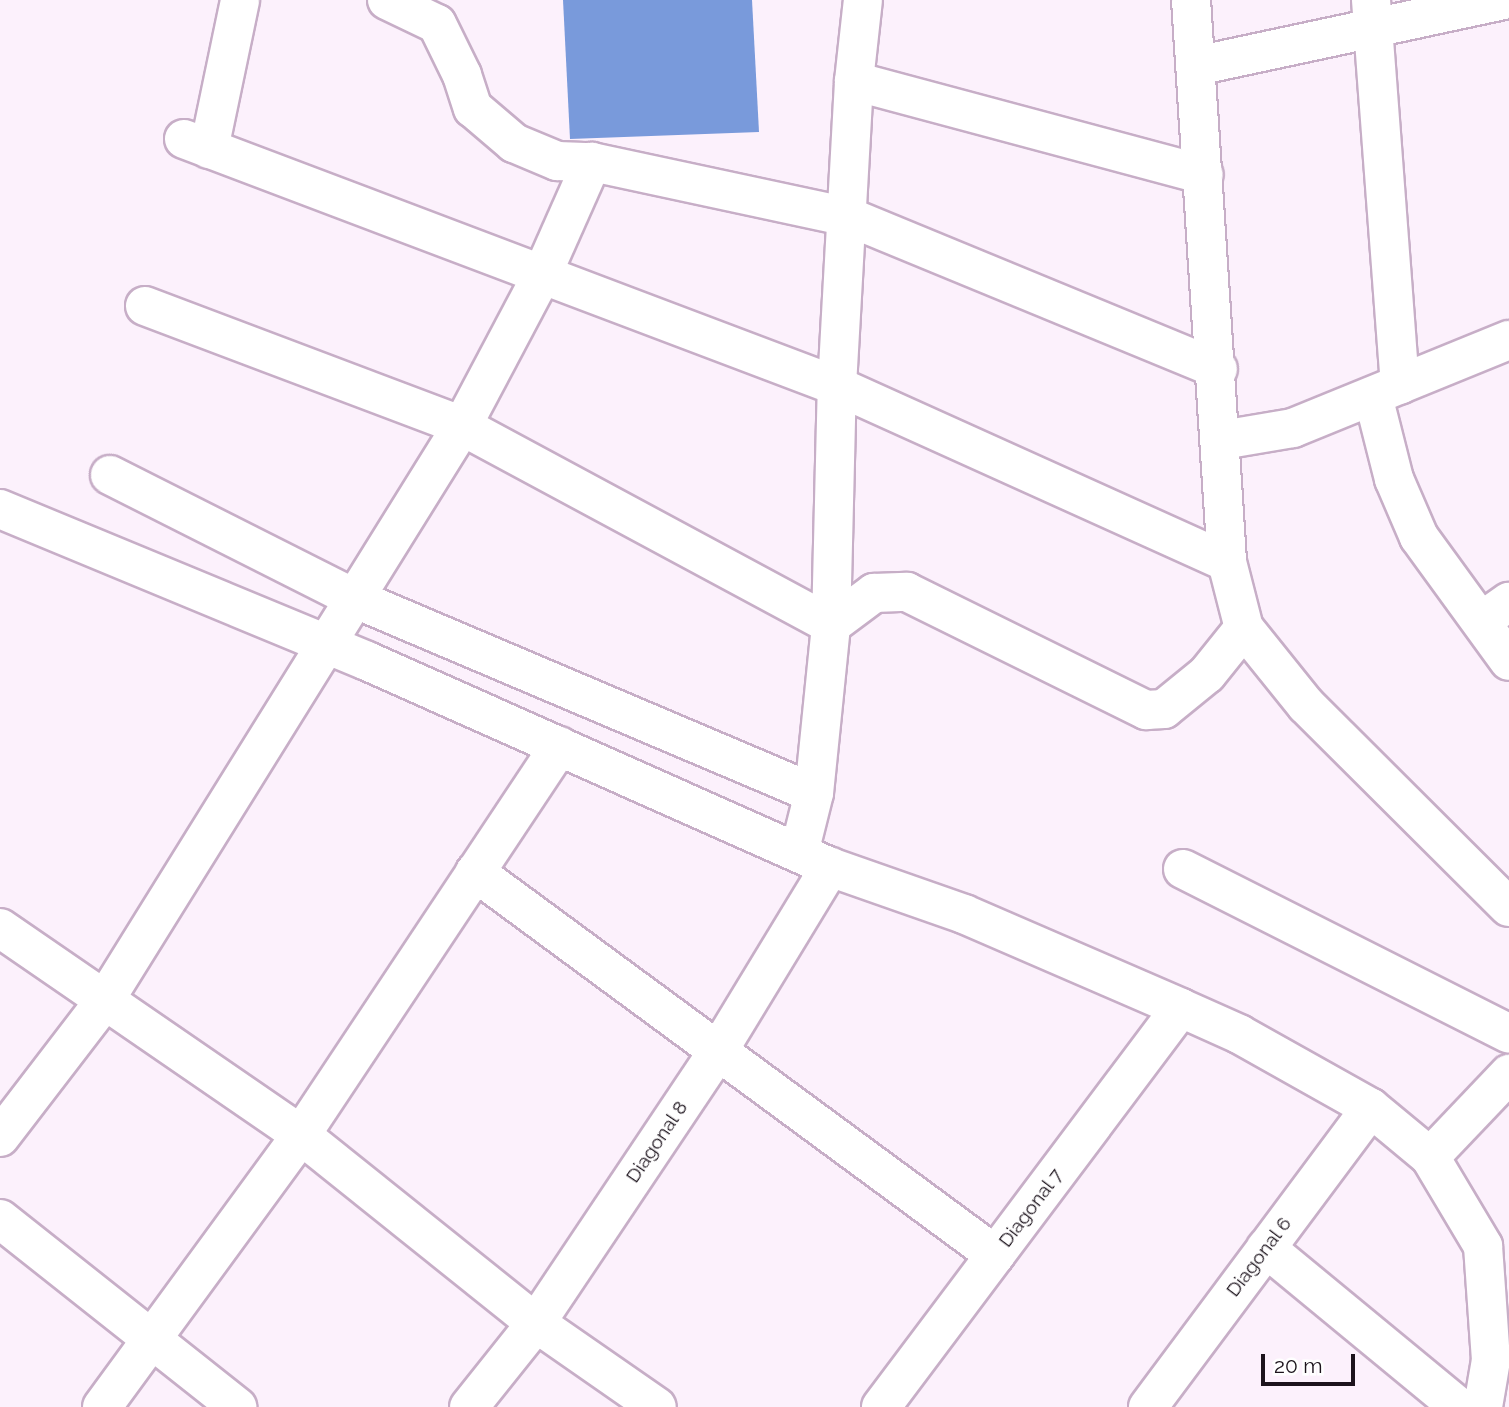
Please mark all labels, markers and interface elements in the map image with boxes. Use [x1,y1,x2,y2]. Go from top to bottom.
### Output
street label: Diagonal 8 [621,1097,693,1187]
street label: Diagonal 7 [994,1164,1068,1252]
street label: Diagonal 6 [1222,1213,1296,1301]
scale bar [1264,1340,1358,1384]
text: 20 m [1274,1353,1322,1378]

